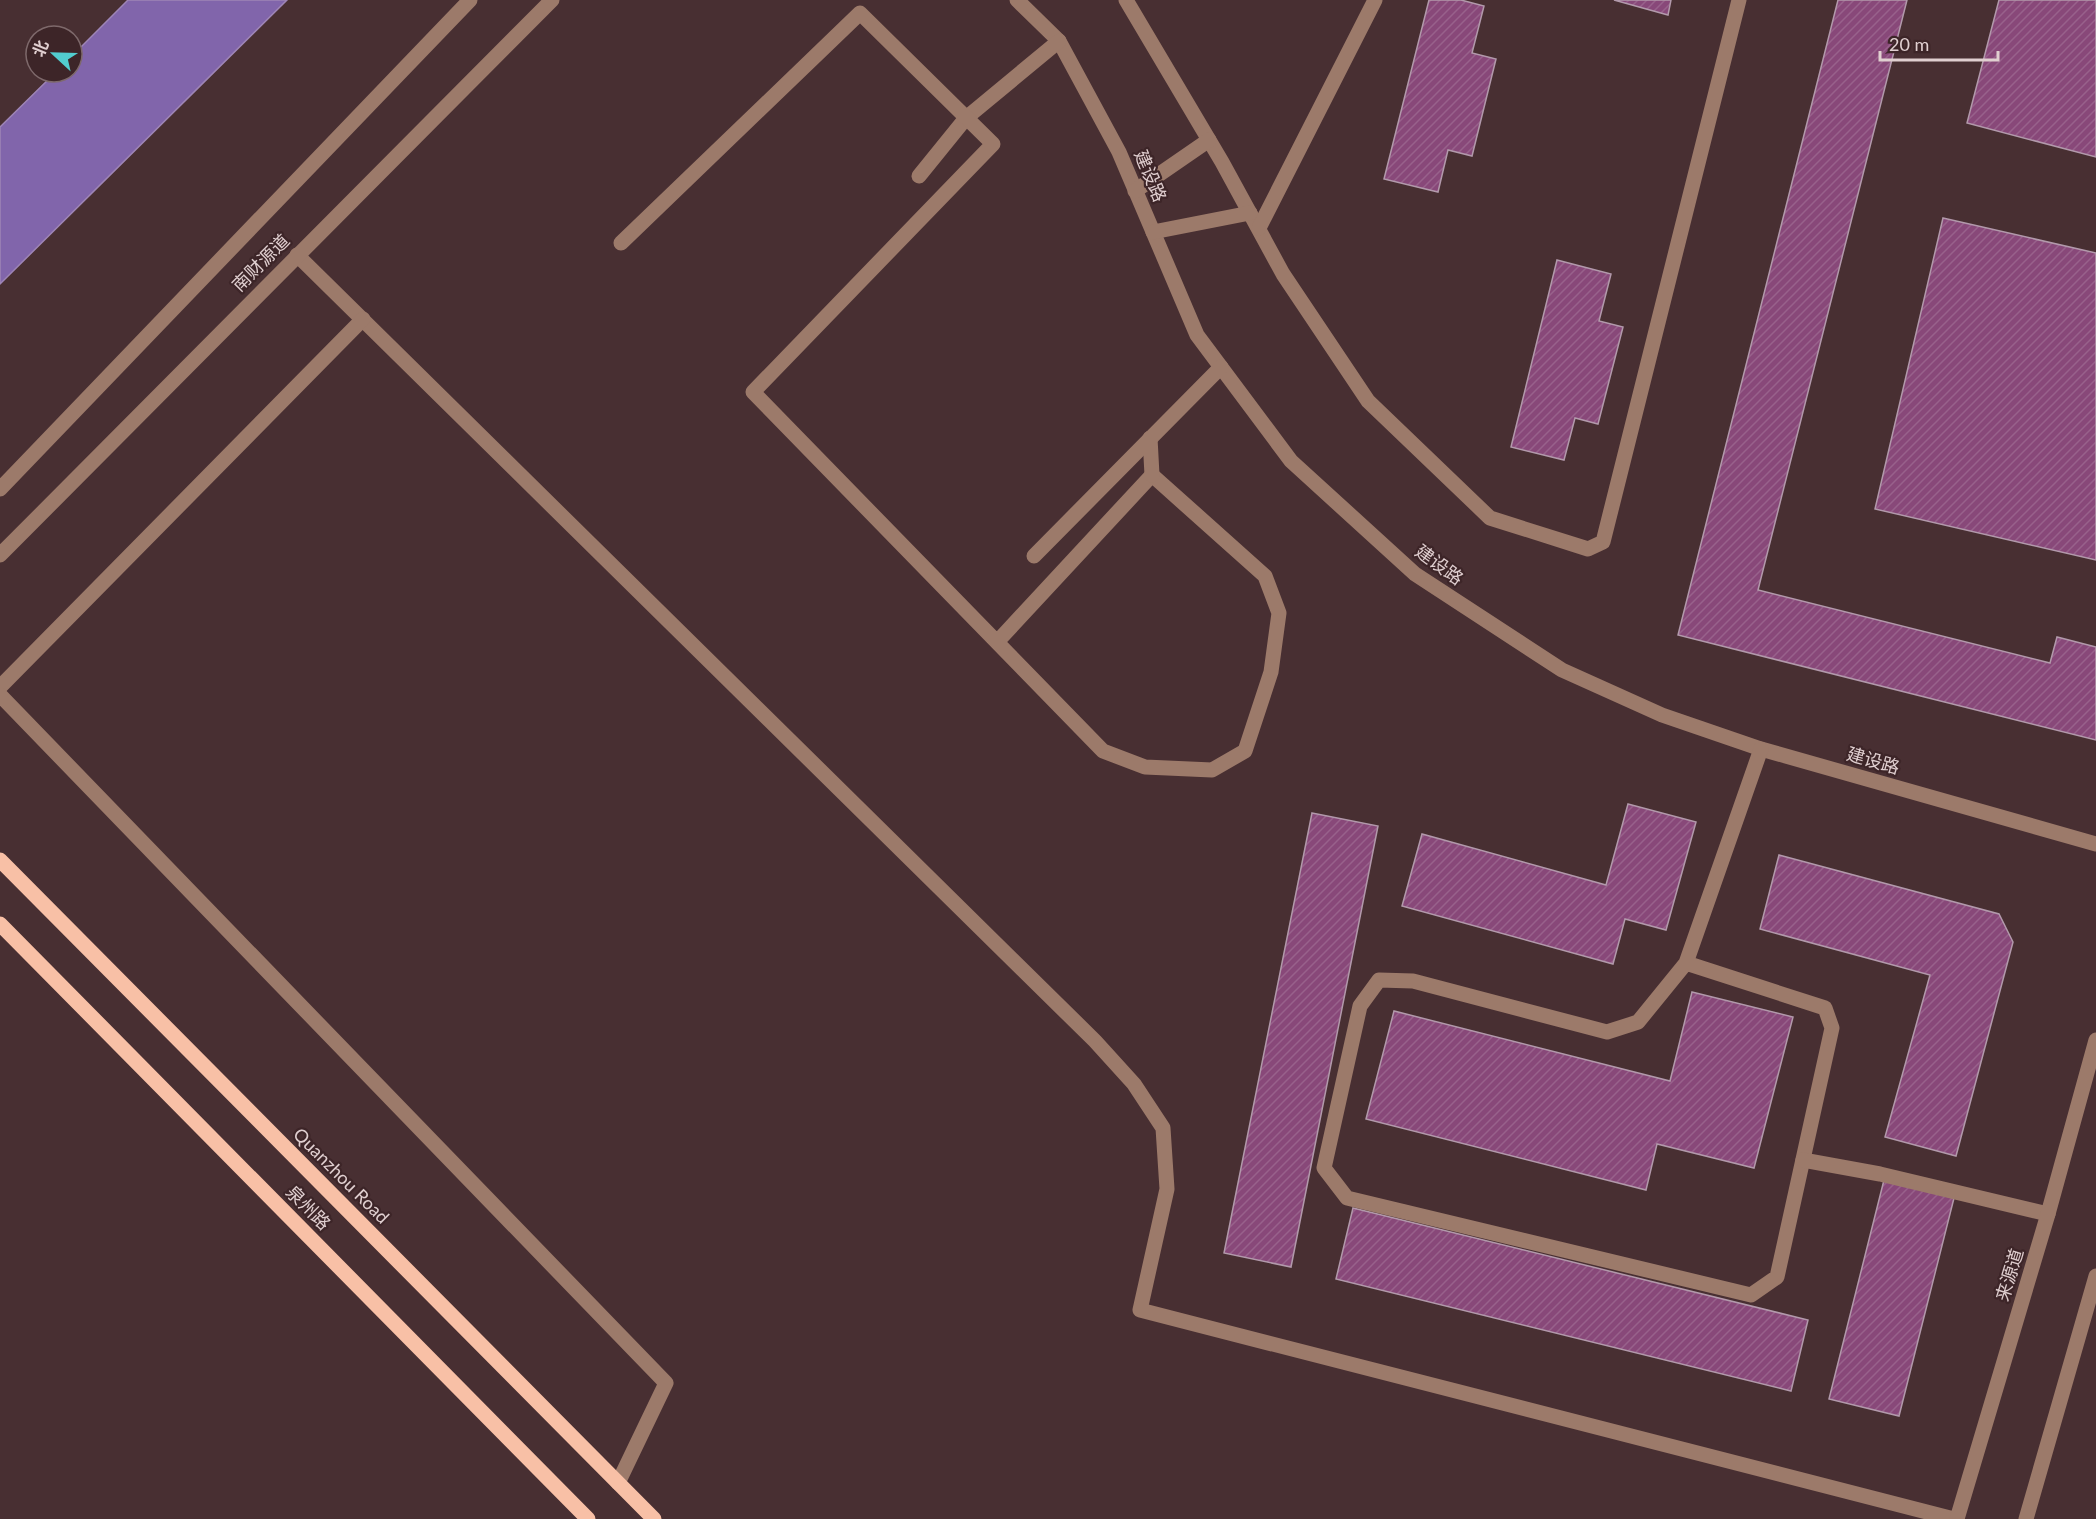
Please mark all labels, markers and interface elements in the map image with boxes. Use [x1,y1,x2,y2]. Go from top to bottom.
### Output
north arrow [24,24,84,84]
scale bar [1880,24,1998,62]
text: 20 m [1889,33,1929,55]
text: 北 [28,37,51,59]
street label: 建设路 [1130,146,1172,205]
street label: 南财源道 [227,229,294,296]
street label: 建设路 [1411,539,1468,589]
street label: 建设路 [1844,742,1902,778]
street label: Quanzhou Road [289,1123,394,1228]
street label: 泉州路 [282,1180,336,1234]
street label: 来源道 [1991,1246,2027,1304]

